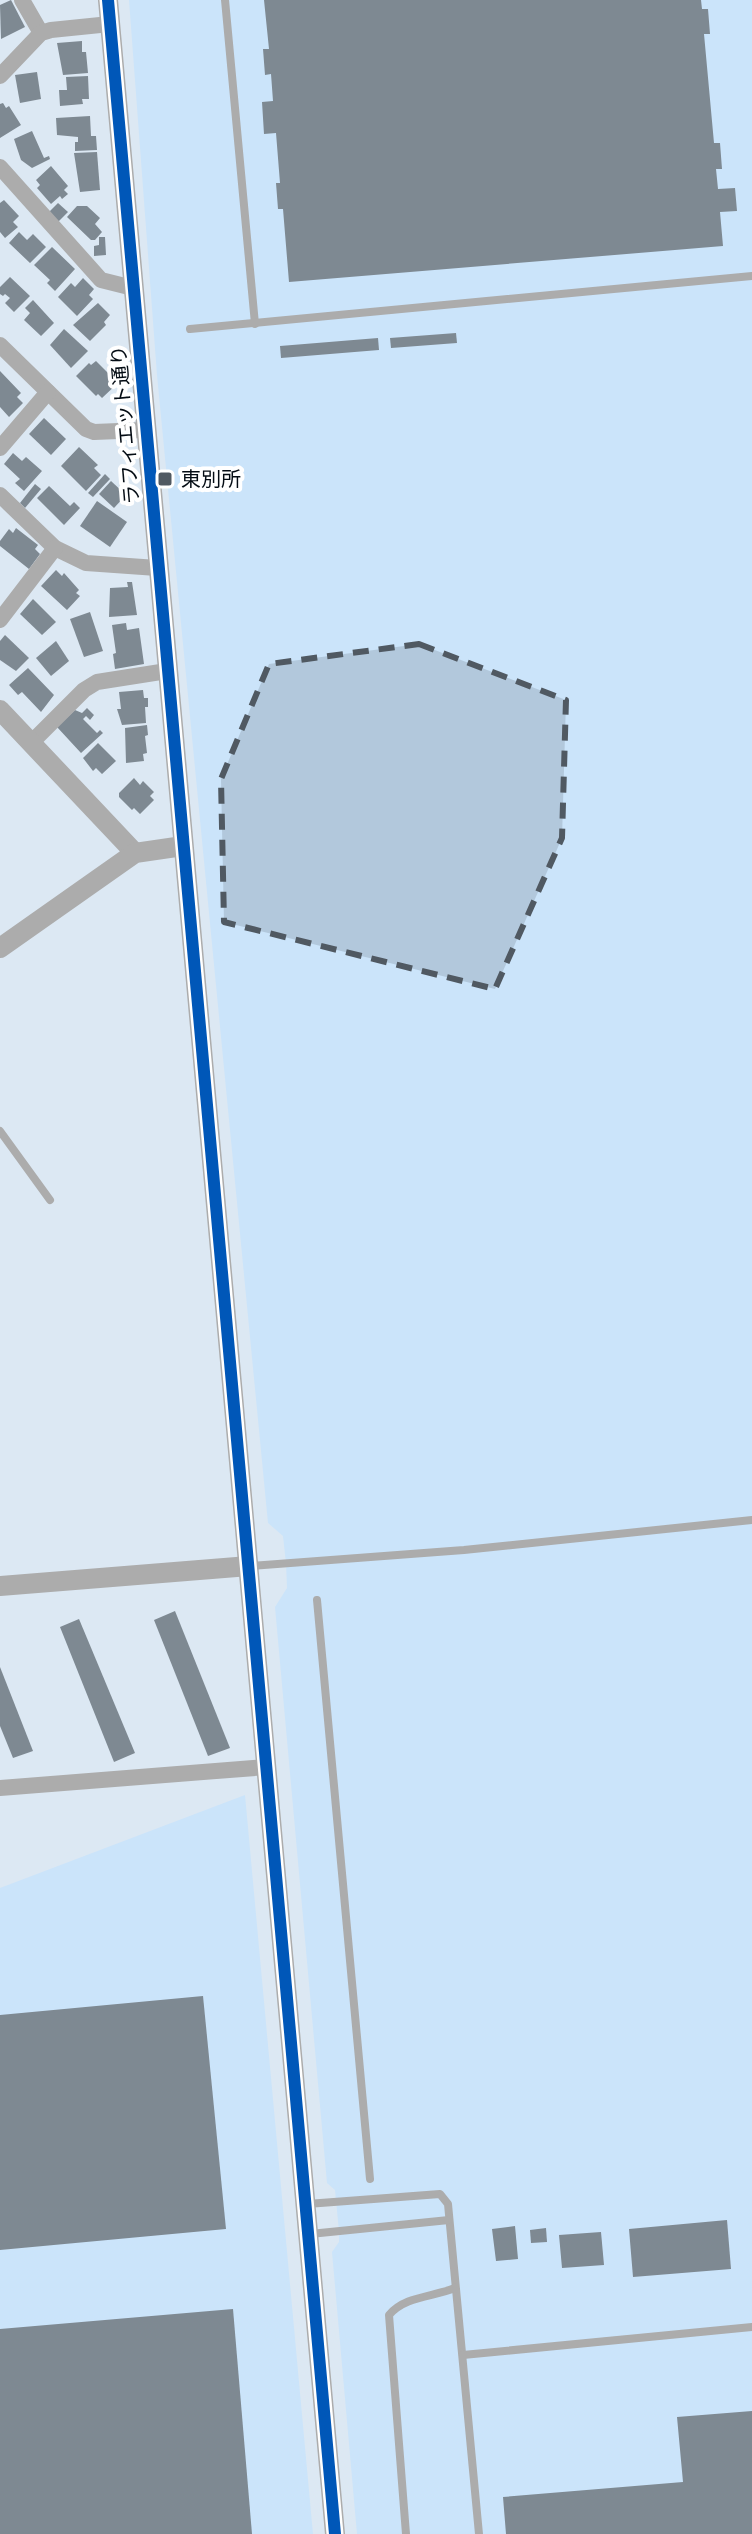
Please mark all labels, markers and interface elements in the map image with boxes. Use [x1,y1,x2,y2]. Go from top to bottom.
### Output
street label: ラフィエット通り [104,344,145,506]
place label: 東別所 [181,465,241,492]
marker: 東別所 [156,470,174,488]

